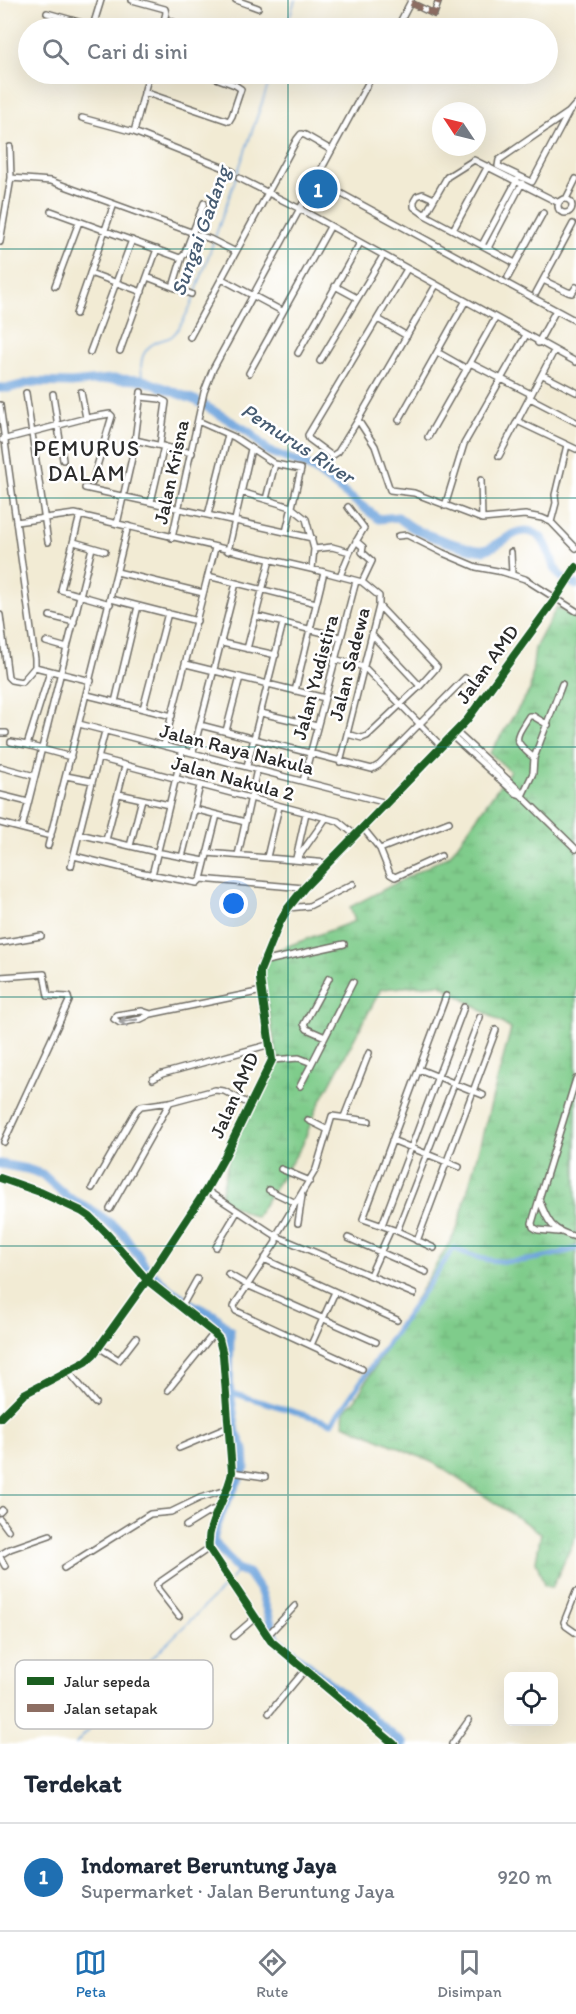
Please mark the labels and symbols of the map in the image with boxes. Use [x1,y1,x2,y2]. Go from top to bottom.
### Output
north arrow [432,102,486,156]
water label: Sungai Gadang [165,161,236,299]
pin: 1 [298,166,338,212]
water label: Pemurus River [237,397,361,490]
street label: Jalan Krisna [148,417,194,526]
district label: PEMURUS DALAM [33,435,141,487]
street label: Jalan Sadewa [323,605,375,723]
street label: Jalan Yudistira [287,611,343,742]
street label: Jalan AMD [450,620,524,708]
street label: Jalan Raya Nakula [157,718,317,780]
street label: Jalan Nakula 2 [169,750,298,806]
your location [219,889,248,918]
one-way arrow [119,1016,139,1027]
street label: Jalan AMD [204,1048,264,1142]
legend [15,1660,213,1729]
text: Jalur sepeda [64,1672,150,1691]
text: Jalan setapak [64,1699,158,1718]

